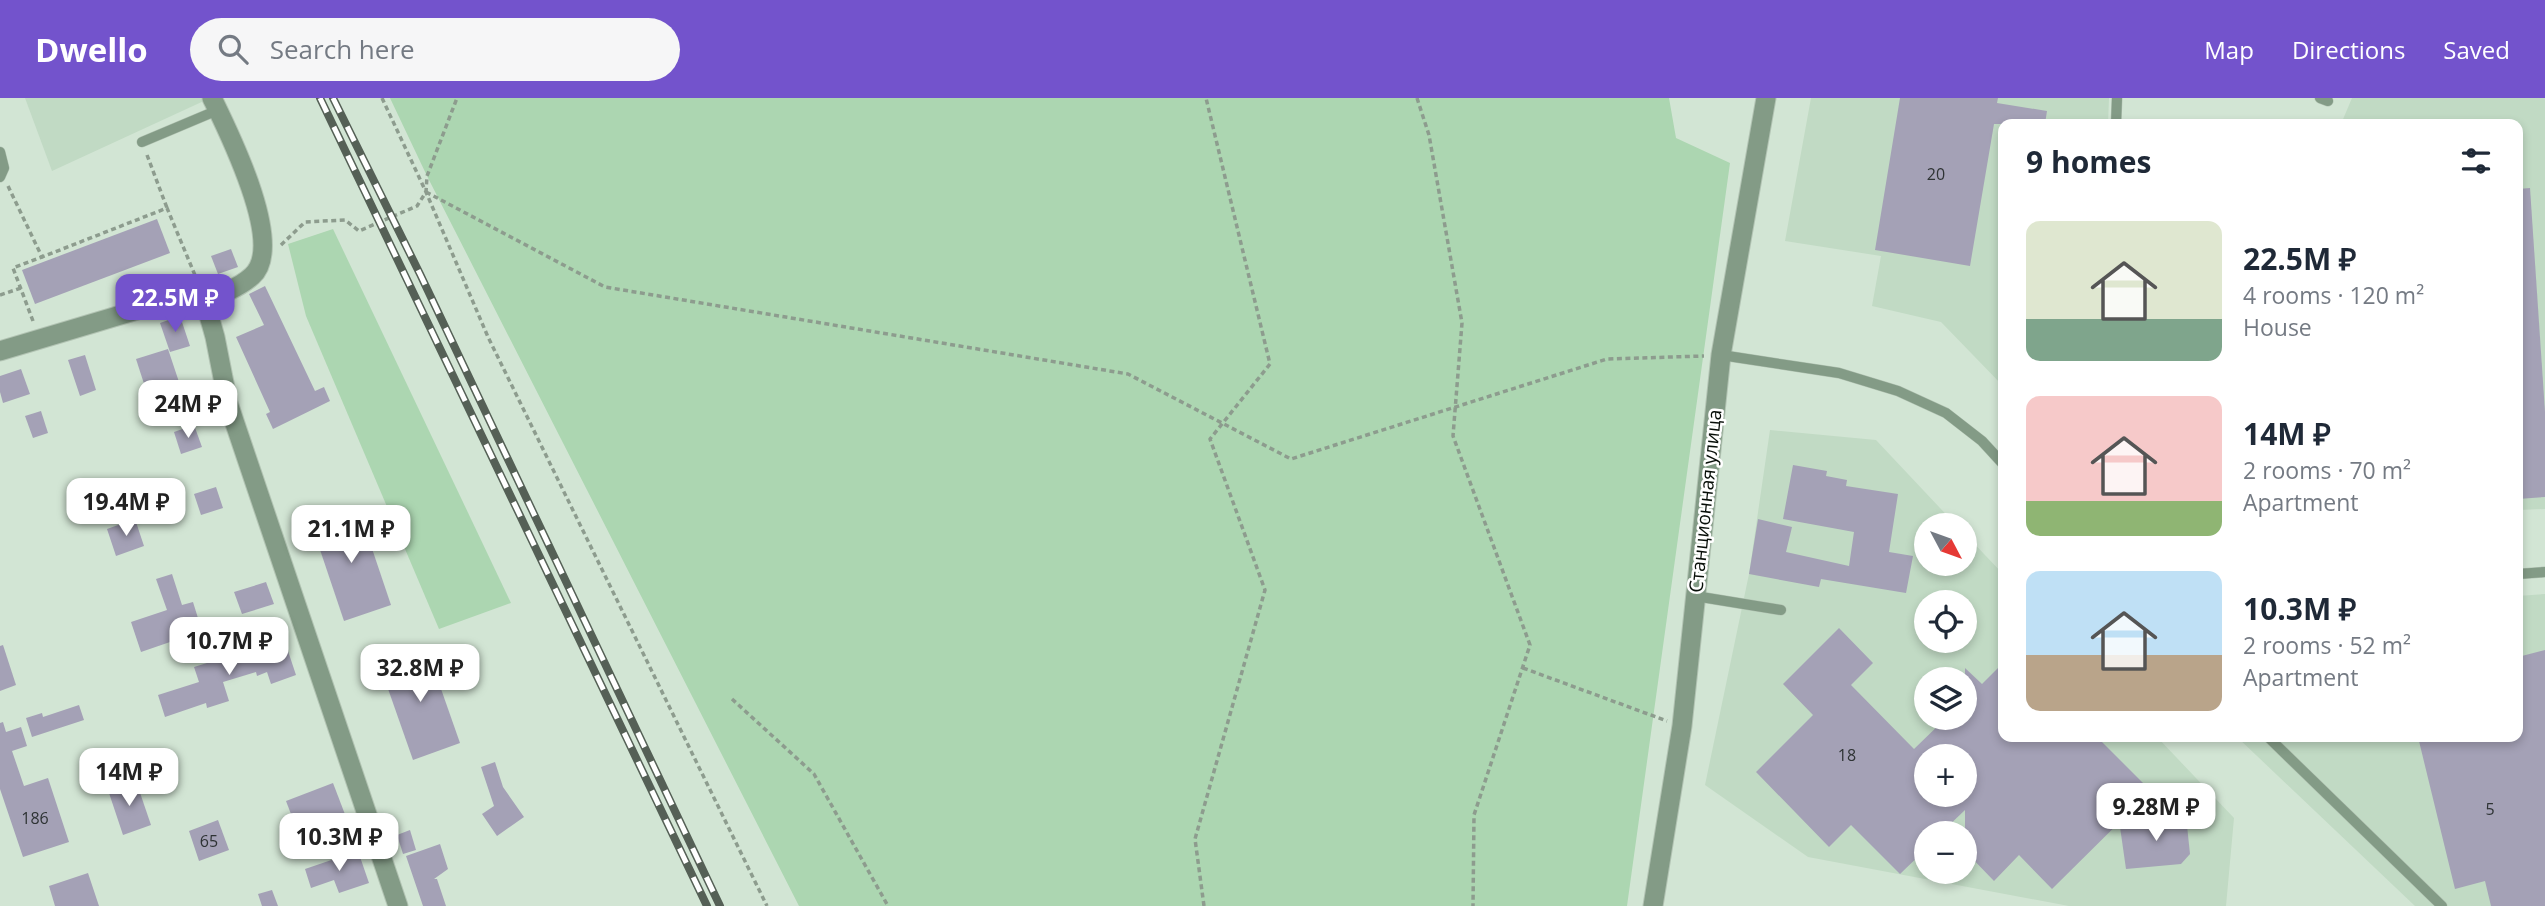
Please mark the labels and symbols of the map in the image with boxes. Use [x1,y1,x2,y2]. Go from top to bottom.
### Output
house number: 20 [1927,163,1945,185]
pin: 22.5M ₽ [110,274,240,334]
pin: 24M ₽ [139,380,237,440]
street label: Станционная улица [1682,408,1728,594]
pin: 19.4M ₽ [61,478,191,538]
pin: 21.1M ₽ [286,505,416,565]
north arrow [1914,513,1978,576]
pin: 10.7M ₽ [164,618,294,677]
pin: 32.8M ₽ [355,644,485,704]
house number: 18 [1838,744,1856,766]
pin: 14M ₽ [80,748,178,808]
pin: 9.28M ₽ [2091,784,2221,843]
house number: 5 [2485,798,2495,820]
house number: 186 [21,807,49,829]
pin: 10.3M ₽ [274,814,404,873]
house number: 65 [200,830,218,852]

